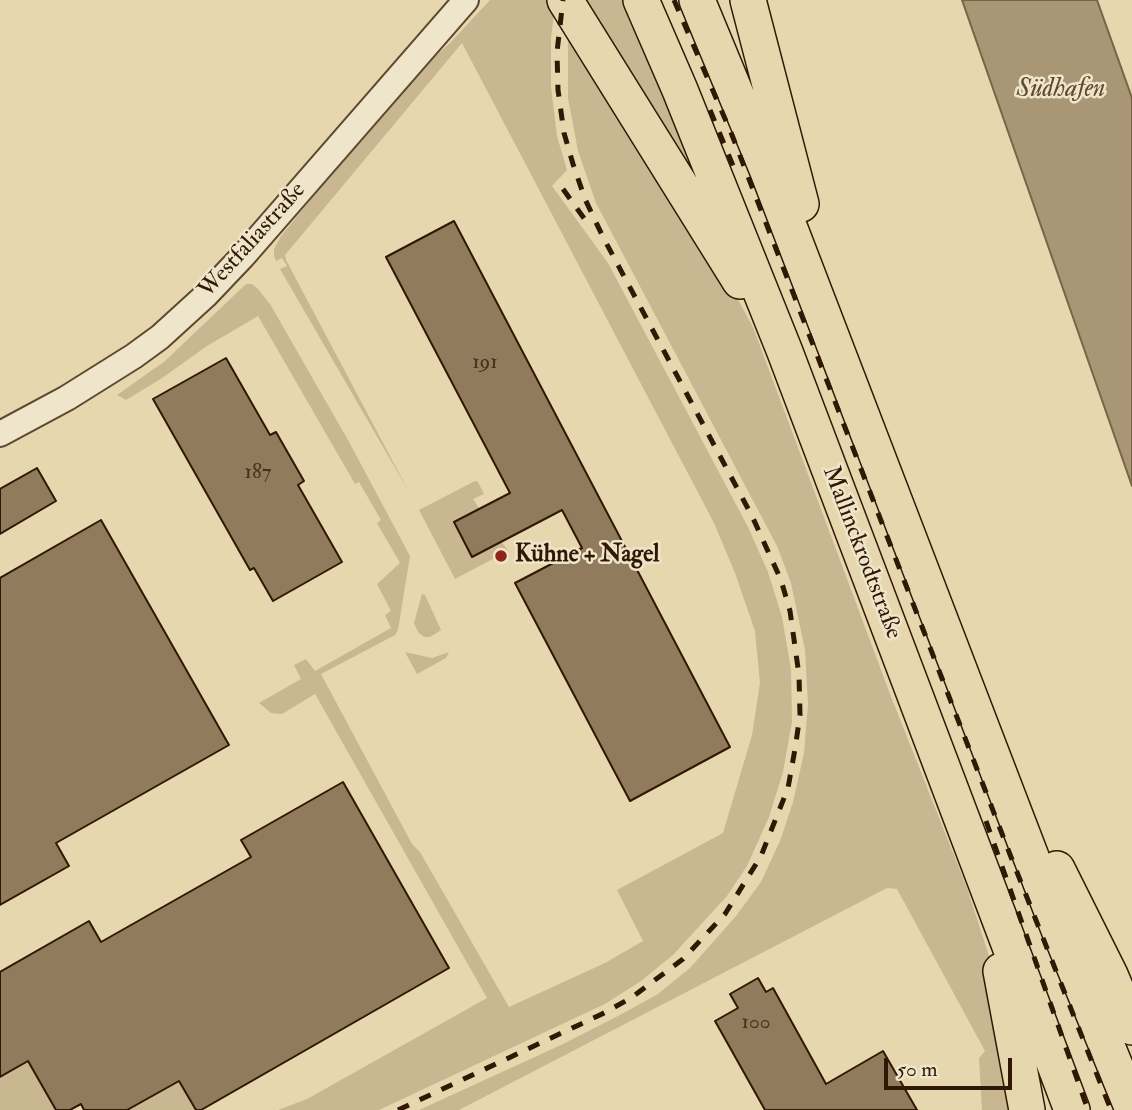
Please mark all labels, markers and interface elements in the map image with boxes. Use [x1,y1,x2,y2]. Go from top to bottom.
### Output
water label: Südhafen [1017,74,1105,106]
street label: Westfaliastraße [193,177,313,305]
house number: 191 [472,350,498,376]
house number: 187 [245,460,271,486]
street label: Mallinckrodtstraße [815,462,907,644]
place label: Kühne + Nagel [515,542,659,570]
marker: Kühne + Nagel [493,548,509,564]
house number: 100 [742,1010,770,1036]
scale bar [887,1044,1015,1088]
text: 50 m [897,1056,938,1083]

